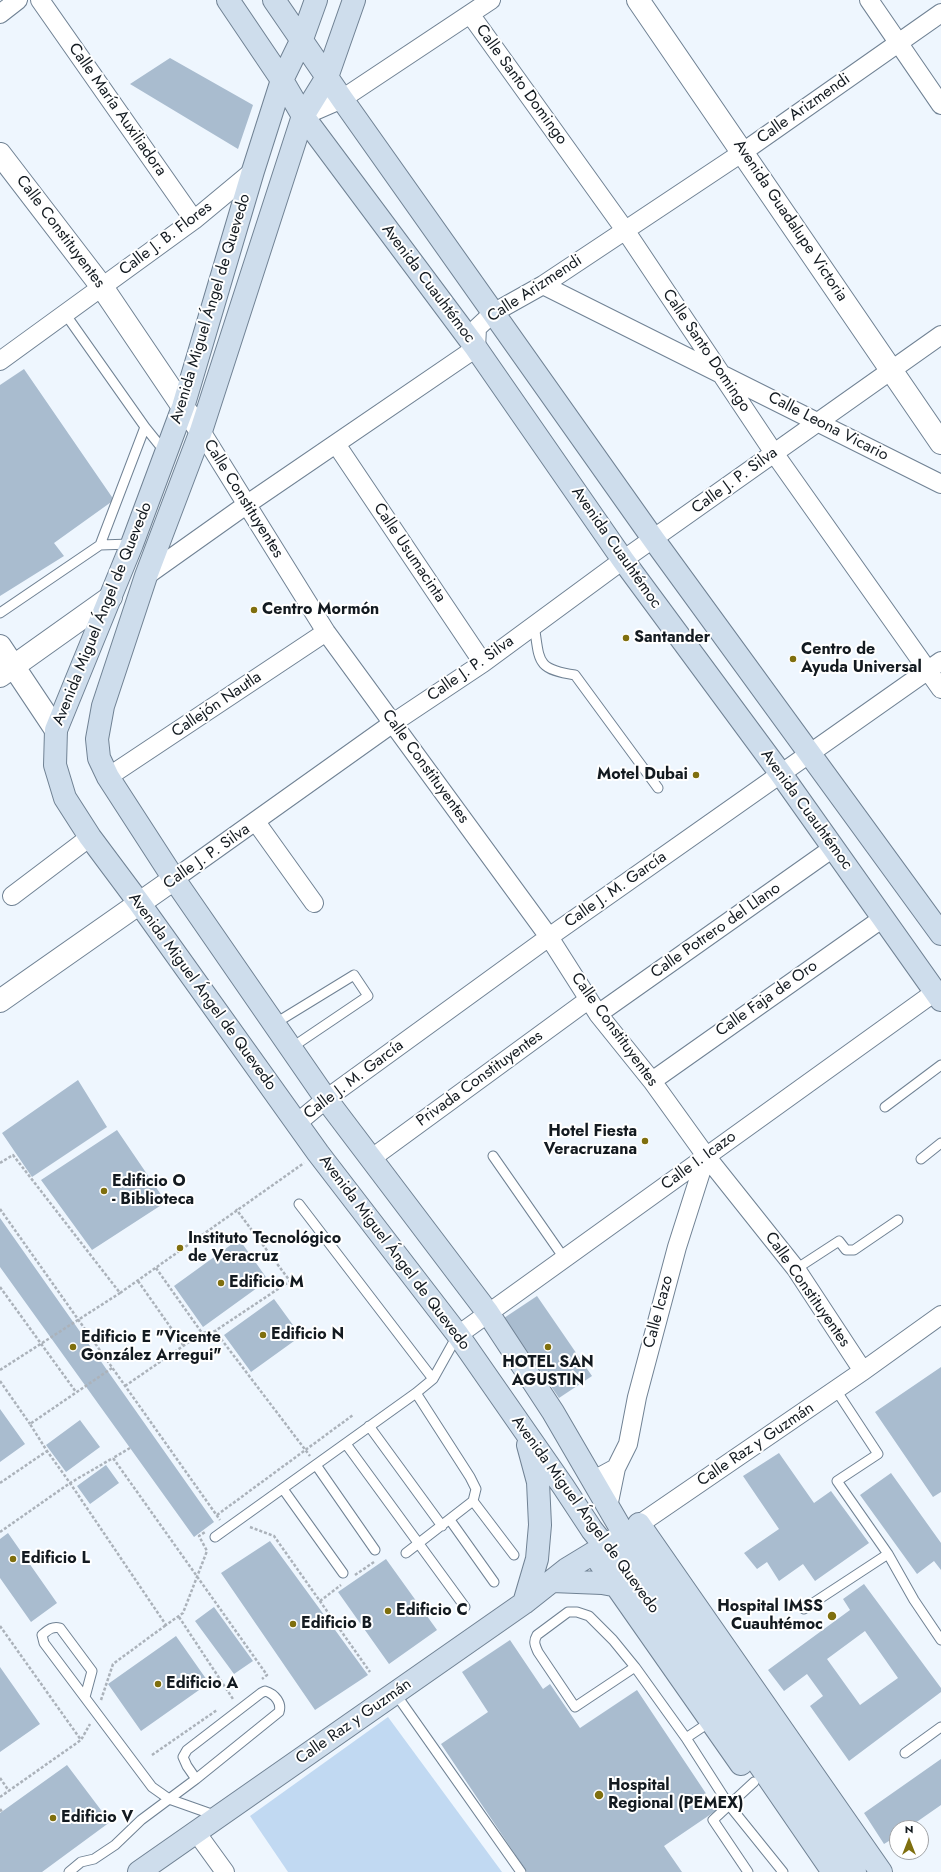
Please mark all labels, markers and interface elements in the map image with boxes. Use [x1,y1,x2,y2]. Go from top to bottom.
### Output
street label: Calle Santo Domingo [471,21,571,149]
street label: Calle María Auxiliadora [64,40,170,180]
street label: Calle Arizmendi [754,70,854,148]
street label: Avenida Guadalupe Victoria [729,137,851,305]
street label: Calle Constituyentes [11,172,109,292]
street label: Avenida Miguel Ángel de Quevedo [167,192,255,426]
street label: Calle J. B. Flores [116,198,216,280]
street label: Avenida Cuauhtémoc [377,221,479,347]
street label: Calle Arizmendi [484,251,586,327]
street label: Calle Santo Domingo [658,286,754,416]
street label: Calle Leona Vicario [765,388,891,466]
street label: Calle Constituyentes [199,436,287,562]
street label: Calle J. P. Silva [688,444,782,518]
street label: Avenida Cuauhtémoc [567,484,665,612]
street label: Avenida Miguel Ángel de Quevedo [49,499,157,729]
street label: Calle Usumacinta [369,500,449,606]
place label: Centro Mormón [262,600,379,620]
marker: Centro Mormón [249,605,259,615]
place label: Santander [634,628,710,648]
street label: Calle J. P. Silva [424,632,518,706]
marker: Santander [621,633,631,643]
place label: Centro de Ayuda Universal [801,640,922,678]
marker: Centro de Ayuda Universal [788,654,798,664]
street label: Callejón Nautla [169,668,265,742]
street label: Calle Constituyentes [377,706,473,828]
street label: Avenida Cuauhtémoc [756,746,856,874]
place label: Motel Dubai [597,765,688,785]
marker: Motel Dubai [691,770,701,780]
street label: Calle J. P. Silva [160,820,254,894]
street label: Calle J. M. García [561,848,671,932]
street label: Calle Potrero del Llano [648,879,784,983]
street label: Avenida Miguel Ángel de Quevedo [124,890,280,1094]
street label: Calle Faja de Oro [713,957,821,1041]
street label: Calle Constituyentes [566,969,662,1091]
street label: Privada Constituyentes [413,1027,547,1131]
street label: Calle J. M. García [300,1036,408,1124]
place label: Hotel Fiesta Veracruzana [544,1122,637,1160]
street label: Calle I. Icazo [658,1127,740,1195]
marker: Hotel Fiesta Veracruzana [640,1136,650,1146]
street label: Avenida Miguel Ángel de Quevedo [314,1152,474,1354]
place label: Edificio O - Biblioteca [112,1172,194,1210]
marker: Edificio O - Biblioteca [99,1186,109,1196]
place label: Instituto Tecnológico de Veracruz [188,1229,341,1267]
street label: Calle Constituyentes [760,1229,854,1351]
marker: Instituto Tecnológico de Veracruz [175,1243,185,1253]
place label: Edificio M [229,1273,304,1293]
street label: Calle Icazo [640,1274,678,1350]
marker: Edificio M [216,1278,226,1288]
place label: Edificio N [271,1325,344,1345]
place label: Edificio E "Vicente González Arregui" [81,1328,222,1366]
marker: Edificio N [258,1330,268,1340]
marker: Edificio E "Vicente González Arregui" [68,1342,78,1352]
marker: HOTEL SAN AGUSTIN [543,1342,553,1352]
place label: HOTEL SAN AGUSTIN [502,1353,594,1391]
street label: Calle Raz y Guzmán [694,1399,818,1491]
street label: Avenida Miguel Ángel de Quevedo [507,1413,663,1617]
place label: Edificio L [21,1549,90,1569]
marker: Edificio L [8,1554,18,1564]
place label: Hospital IMSS Cuauhtémoc [717,1597,823,1635]
place label: Edificio C [396,1601,468,1621]
marker: Edificio C [383,1606,393,1616]
marker: Hospital IMSS Cuauhtémoc [826,1610,838,1622]
place label: Edificio B [301,1614,372,1634]
marker: Edificio B [288,1619,298,1629]
place label: Edificio A [166,1674,238,1694]
street label: Calle Raz y Guzmán [293,1675,415,1769]
marker: Edificio A [153,1679,163,1689]
place label: Hospital Regional (PEMEX) [608,1776,743,1814]
marker: Hospital Regional (PEMEX) [593,1789,605,1801]
place label: Edificio V [61,1808,133,1828]
marker: Edificio V [48,1813,58,1823]
north arrow [889,1820,929,1860]
text: N [905,1821,913,1837]

